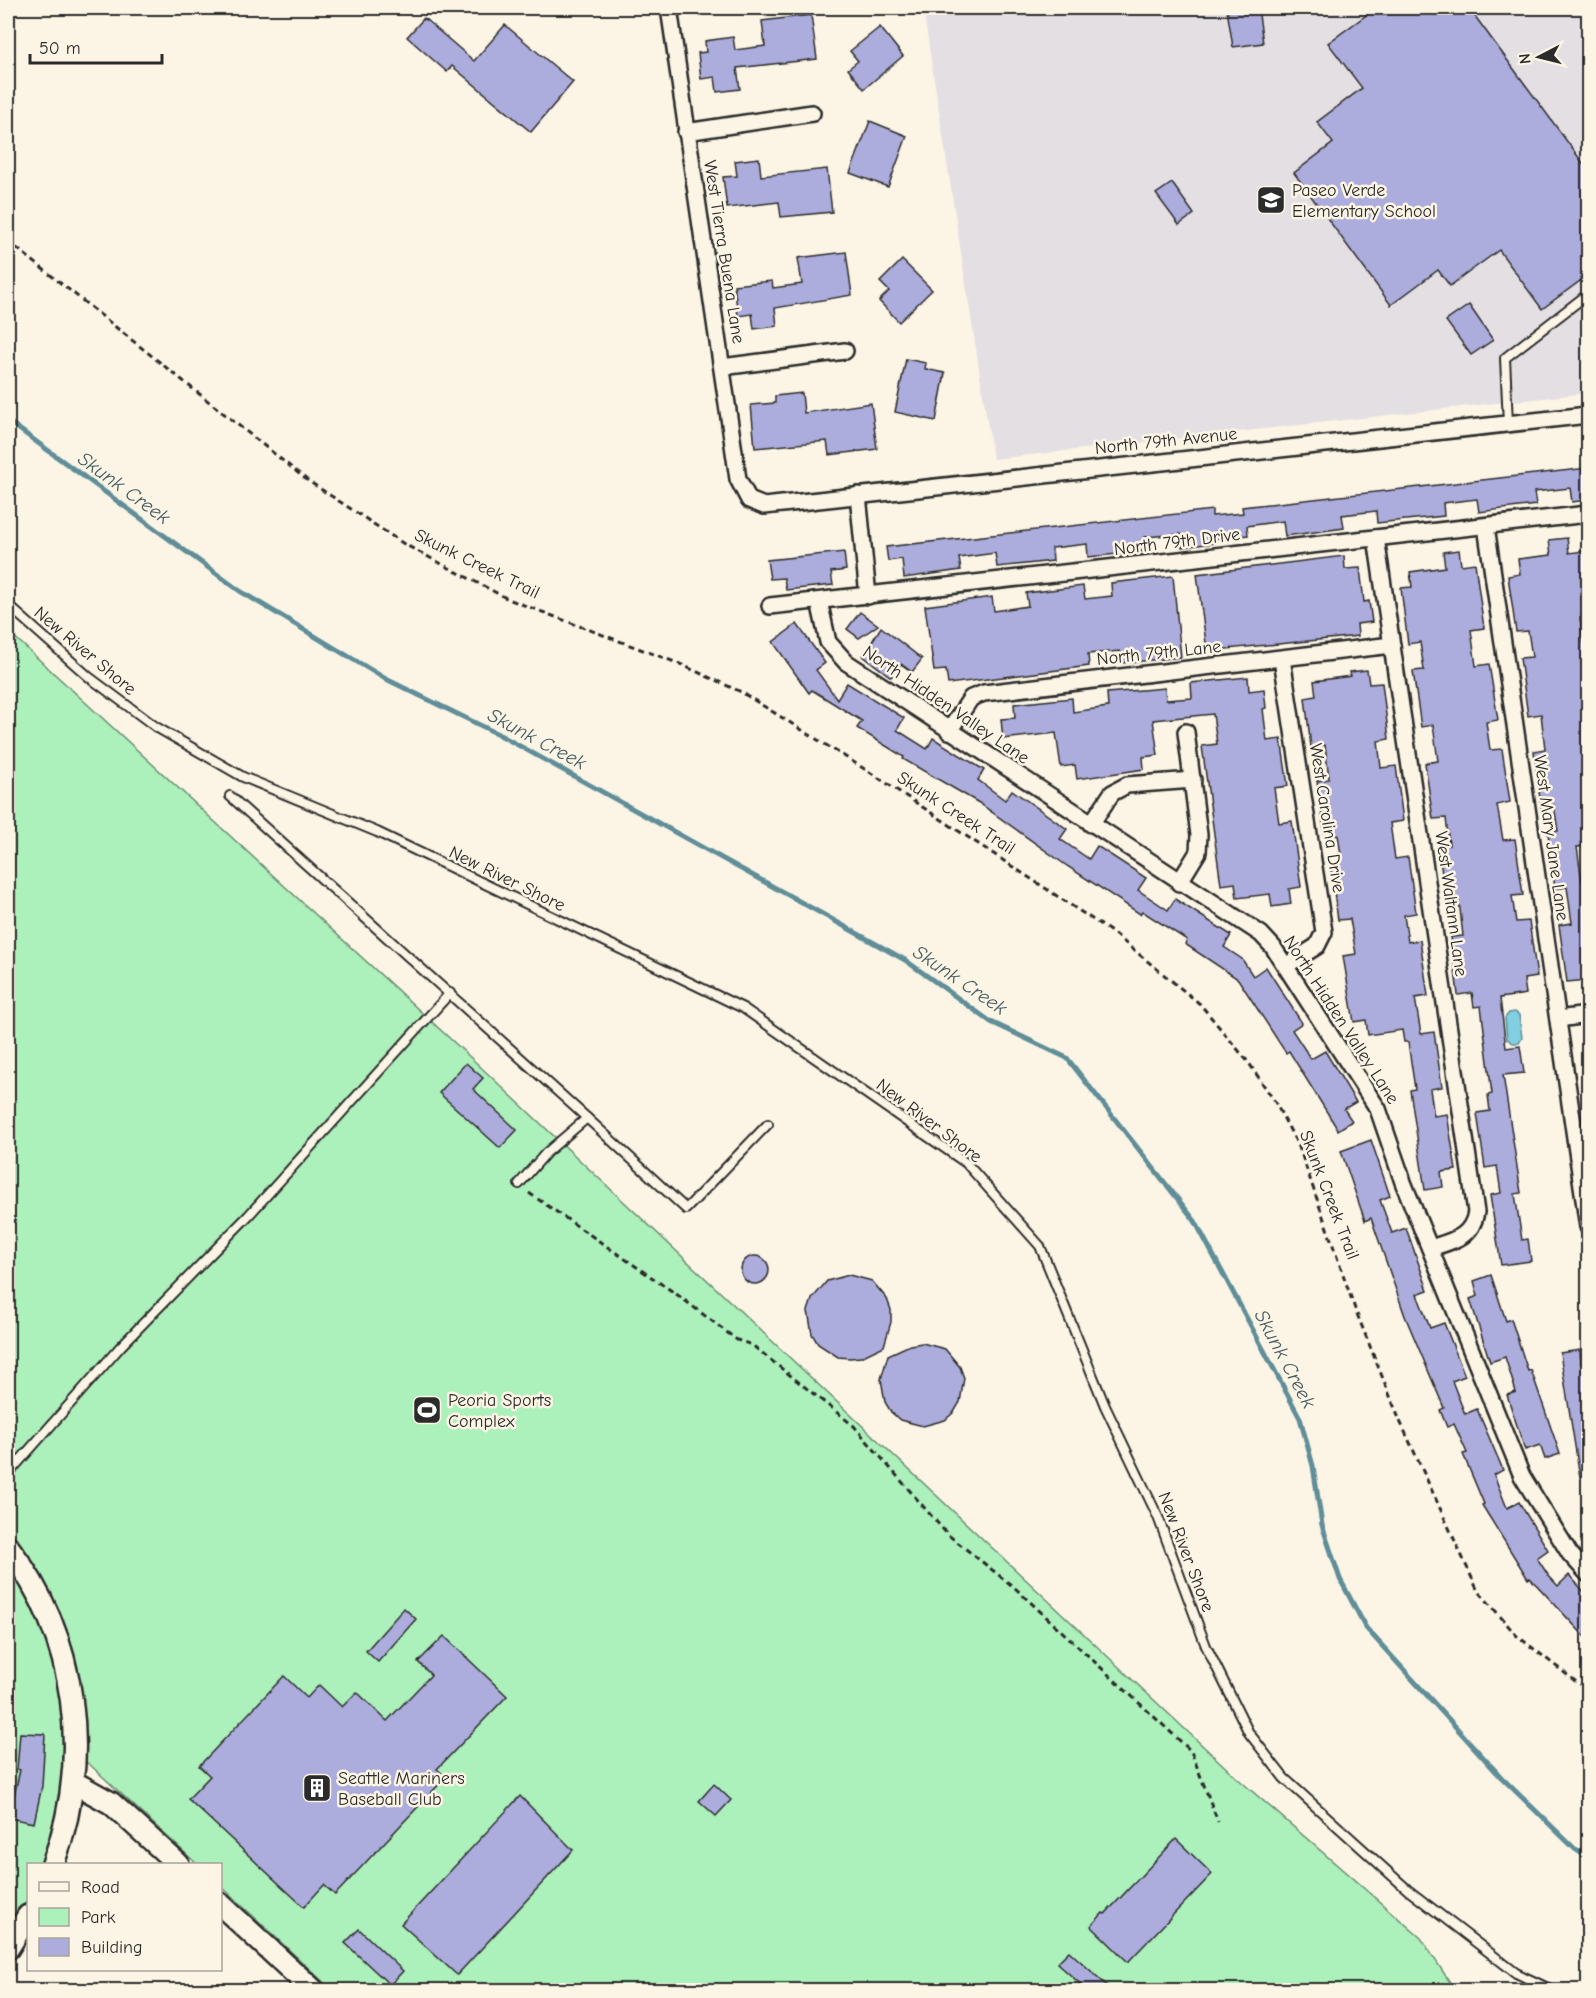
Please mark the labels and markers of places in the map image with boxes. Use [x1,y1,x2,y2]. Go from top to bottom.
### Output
place label: Paseo Verde Elementary School [1292,180,1436,222]
school or university icon: Paseo Verde Elementary School [1255,184,1287,216]
place label: Peoria Sports Complex [448,1390,551,1432]
sports icon: Peoria Sports Complex [411,1394,443,1426]
place label: Seattle Mariners Baseball Club [338,1768,465,1810]
building icon: Seattle Mariners Baseball Club [301,1772,333,1804]

